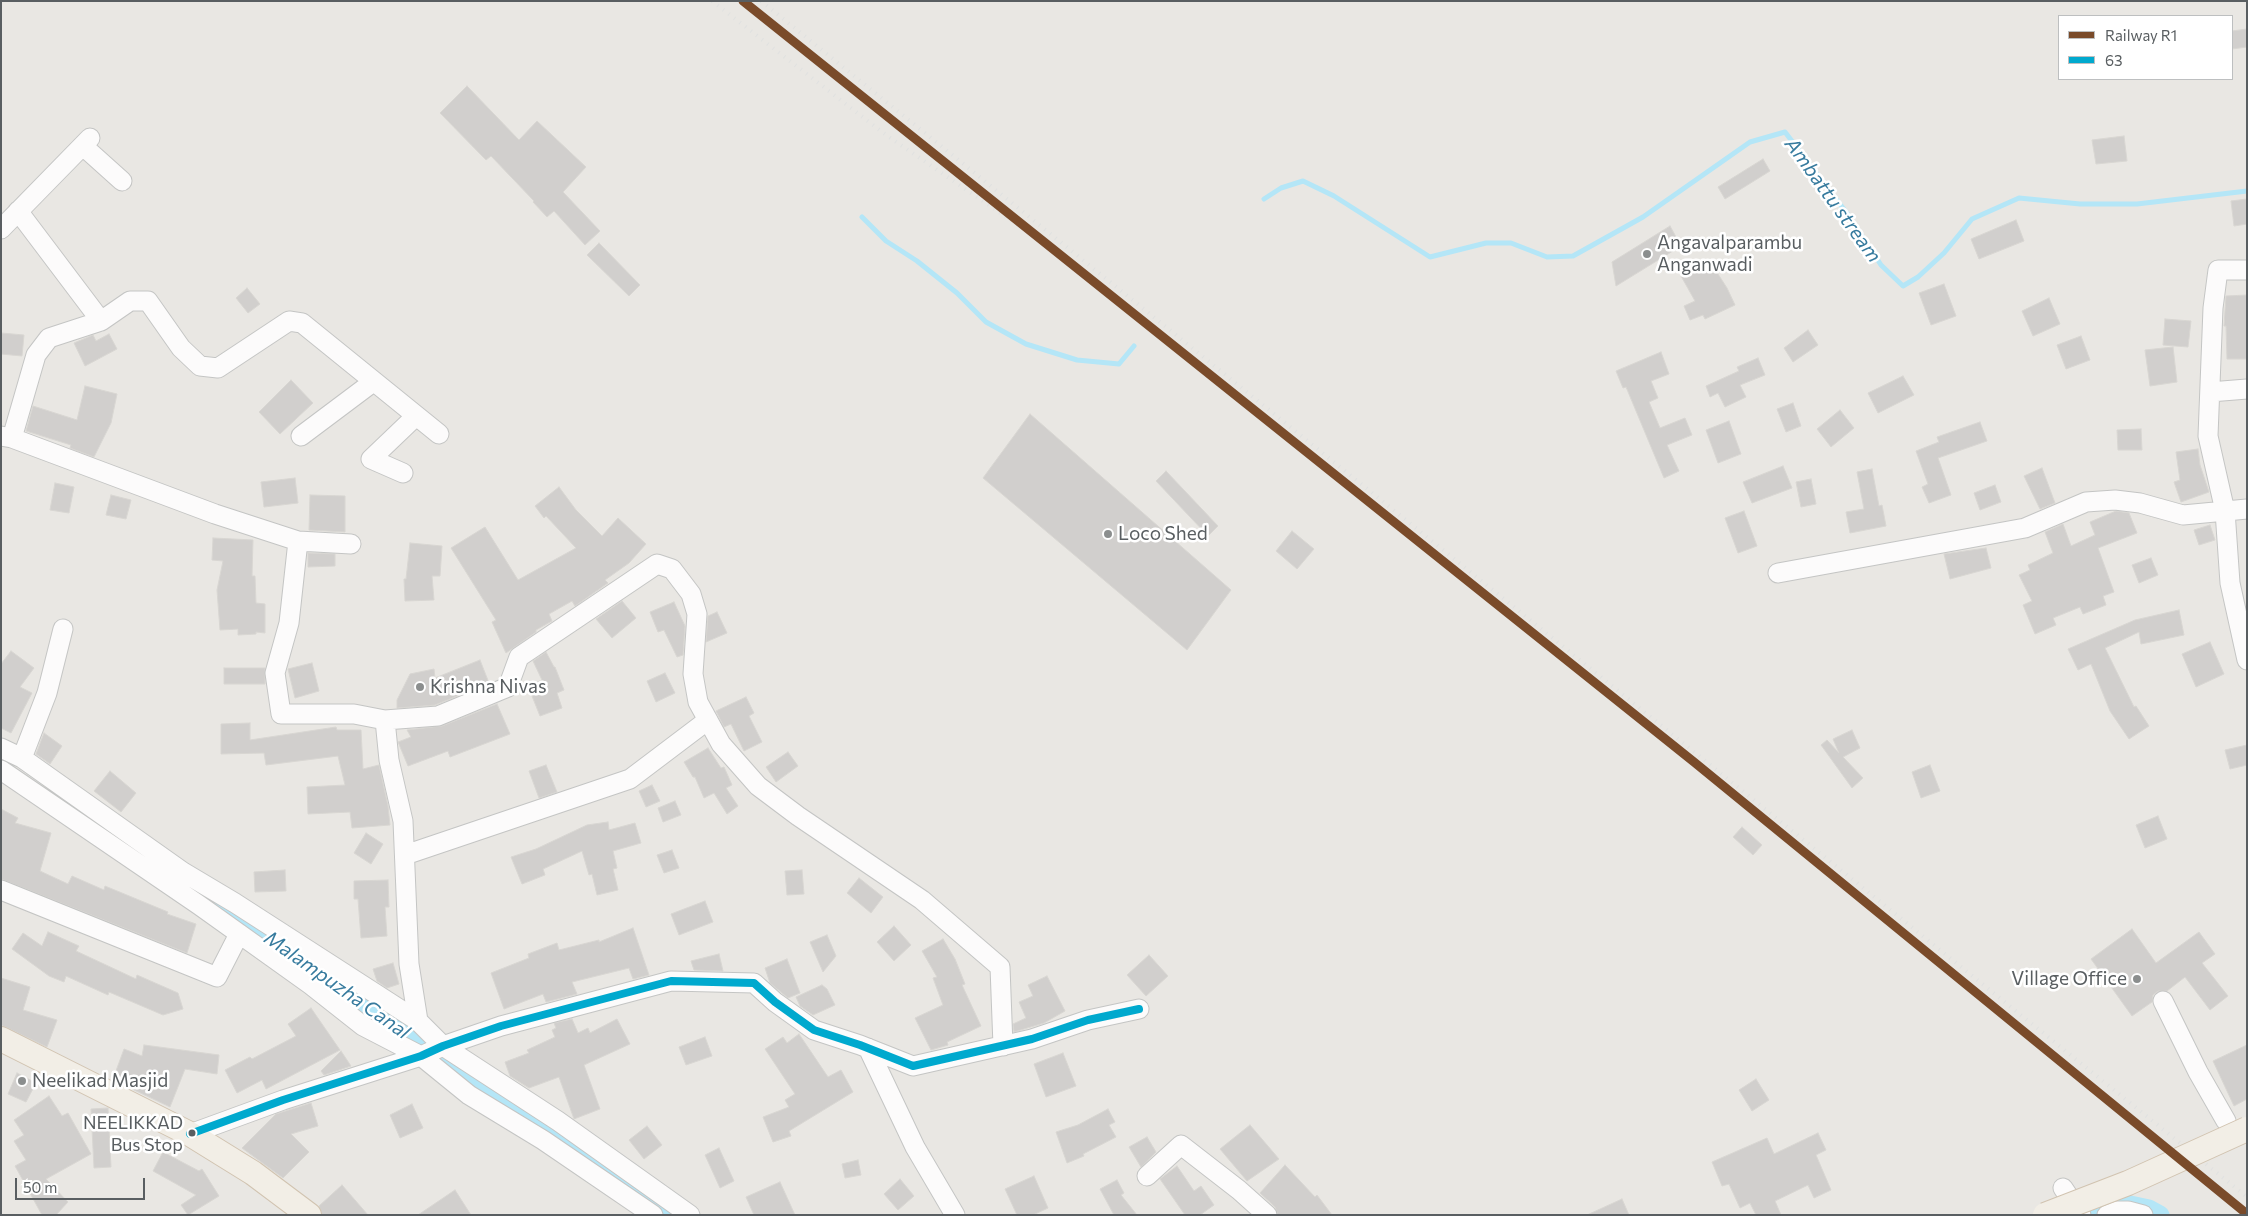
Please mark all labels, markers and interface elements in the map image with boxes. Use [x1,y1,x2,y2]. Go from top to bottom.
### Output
legend [2058,15,2233,80]
text: Railway R1 [2105,26,2177,44]
text: 63 [2105,51,2123,69]
water label: Ambattu stream [1780,133,1886,267]
place label: Angavalparambu Anganwadi [1657,232,1802,276]
marker: Angavalparambu Anganwadi [1641,248,1653,260]
place label: Loco Shed [1118,523,1208,545]
marker: Loco Shed [1102,528,1114,540]
place label: Krishna Nivas [430,676,547,698]
marker: Krishna Nivas [414,681,426,693]
water label: Malampuzha Canal [260,926,414,1044]
place label: Village Office [2011,968,2127,990]
marker: Village Office [2131,973,2143,985]
place label: Neelikad Masjid [32,1070,168,1092]
marker: Neelikad Masjid [16,1075,28,1087]
place label: NEELIKKAD Bus Stop [83,1112,183,1154]
marker: NEELIKKAD Bus Stop [187,1128,197,1138]
scale bar [18,1168,148,1200]
text: 50 m [23,1178,57,1196]

